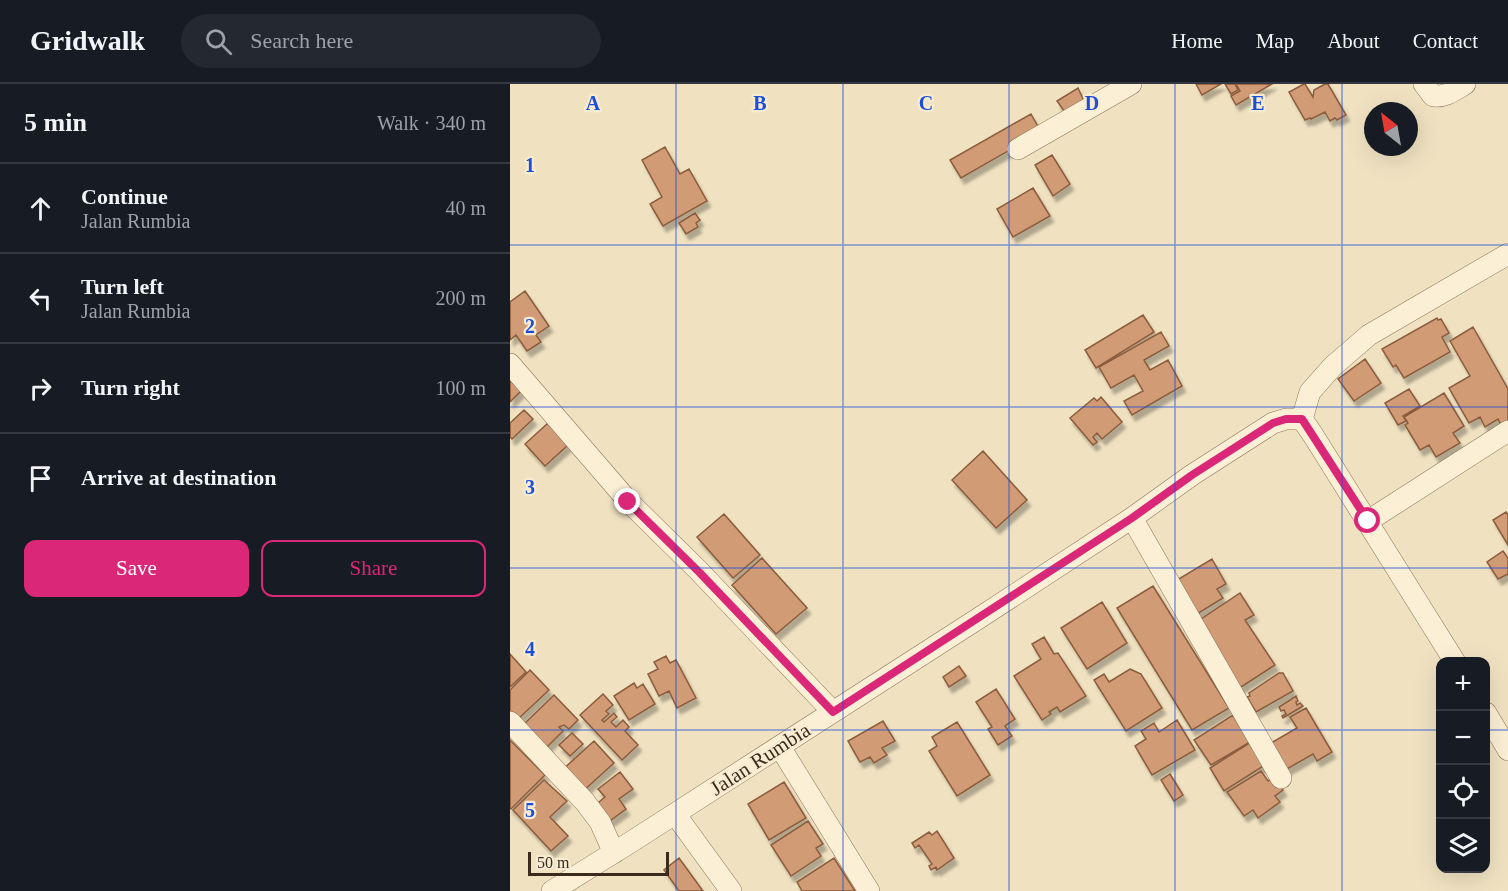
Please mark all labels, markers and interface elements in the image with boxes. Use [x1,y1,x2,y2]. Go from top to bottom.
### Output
search box [181,14,601,68]
text: Gridwalk [30,25,145,56]
icon: search [202,25,235,58]
text: Search here [250,28,353,53]
text: Home [1171,29,1223,53]
text: Map [1256,29,1294,53]
text: About [1327,29,1380,53]
text: Contact [1413,29,1478,53]
text: A [586,92,601,114]
text: B [753,92,767,114]
text: C [919,92,933,114]
text: D [1085,92,1099,114]
text: E [1251,92,1265,114]
north arrow [1364,102,1418,156]
text: 5 min [24,108,87,137]
text: Walk · 340 m [377,112,486,134]
text: 1 [525,154,535,176]
text: Continue [81,184,168,209]
icon: ahead [24,192,57,225]
text: 40 m [445,197,486,219]
text: Jalan Rumbia [81,210,190,232]
text: Turn left [81,274,164,299]
icon: left [24,282,57,315]
text: 200 m [435,287,486,309]
text: Jalan Rumbia [81,300,190,322]
text: 2 [525,315,535,337]
icon: right [24,372,57,405]
text: Turn right [81,375,180,400]
text: 100 m [435,377,486,399]
icon: arrive [24,462,57,495]
text: Arrive at destination [81,465,277,490]
text: 3 [525,476,535,498]
route end [614,488,640,514]
route start [1354,507,1380,533]
button: Save [24,540,249,597]
button: Share [261,540,486,597]
text: 4 [525,638,535,660]
map controls [1436,657,1490,873]
button: + [1436,657,1490,711]
button: − [1436,711,1490,765]
street label: Jalan Rumbia [705,717,815,800]
button: locate [1436,765,1490,819]
text: 5 [525,799,535,821]
button: layers [1436,819,1490,873]
scale bar [528,849,669,876]
text: 50 m [537,854,569,871]

